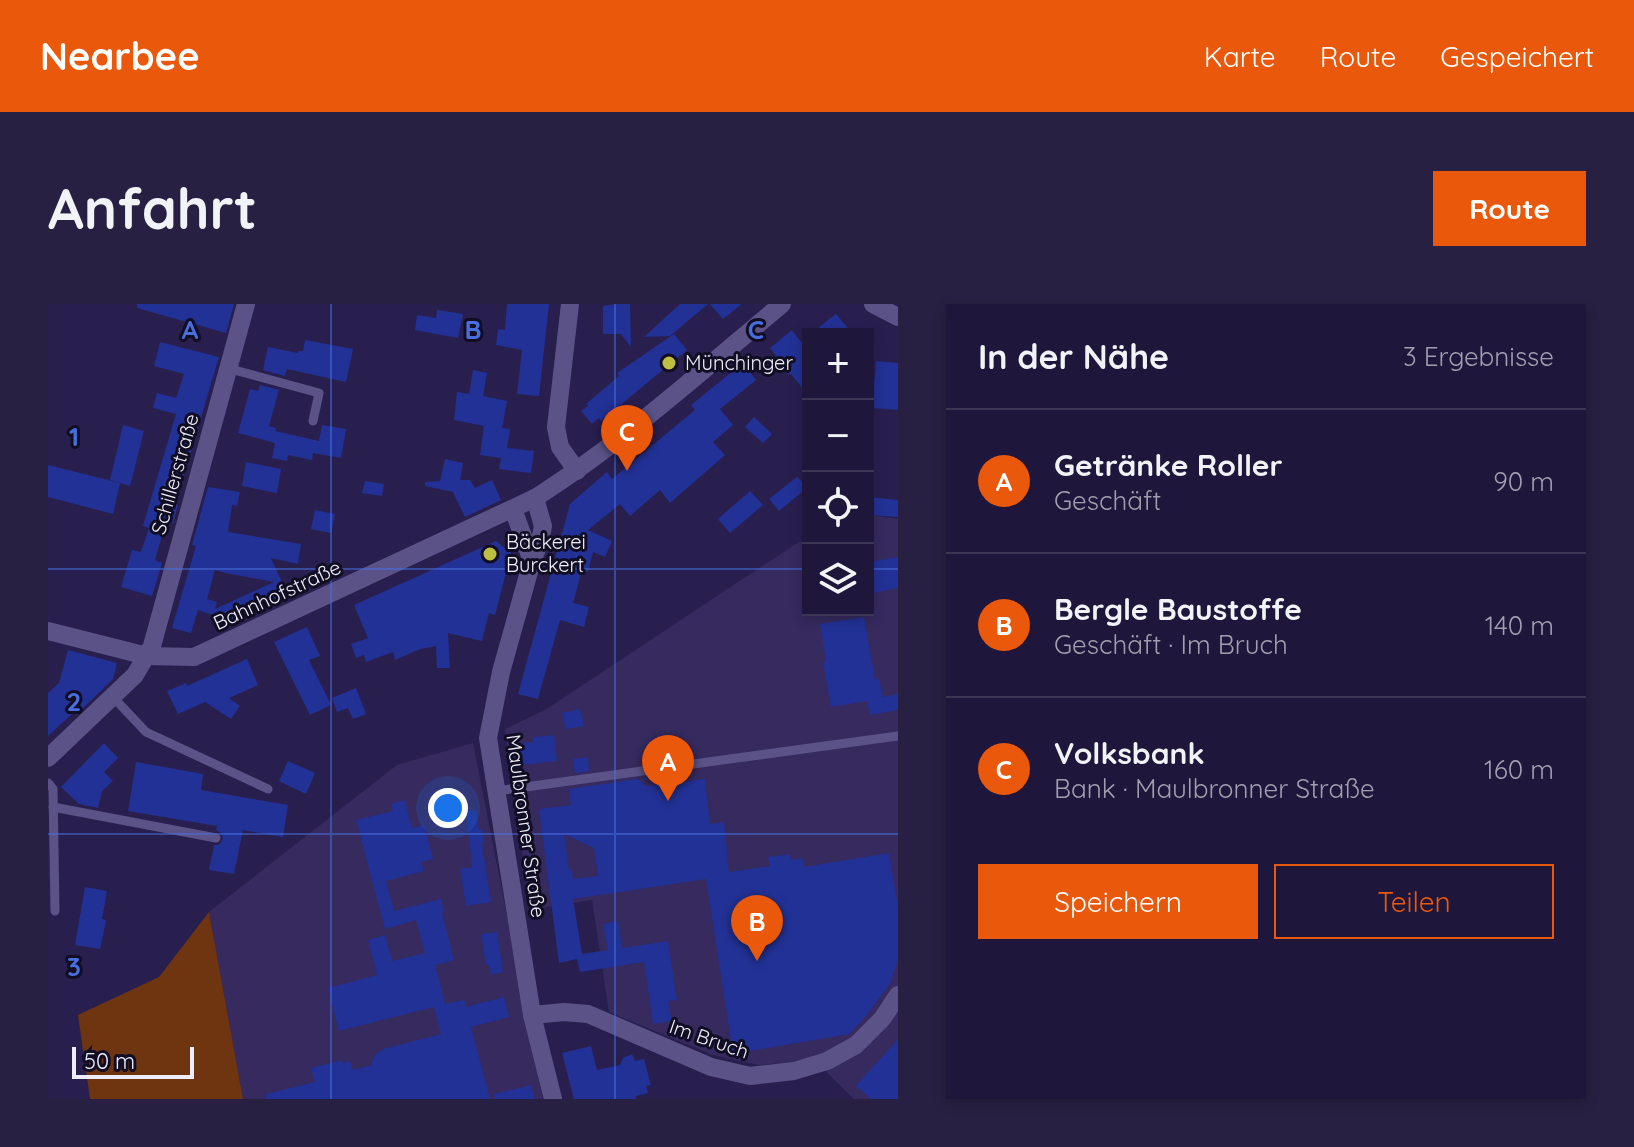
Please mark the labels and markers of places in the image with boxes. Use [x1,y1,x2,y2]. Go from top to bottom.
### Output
place label: Münchinger [685,350,793,375]
marker: Münchinger [660,354,678,372]
pin: C [601,405,653,471]
place label: Bäckerei Burckert [506,529,586,577]
marker: Bäckerei Burckert [481,545,499,563]
pin: A [642,735,694,801]
pin: B [731,895,783,961]

